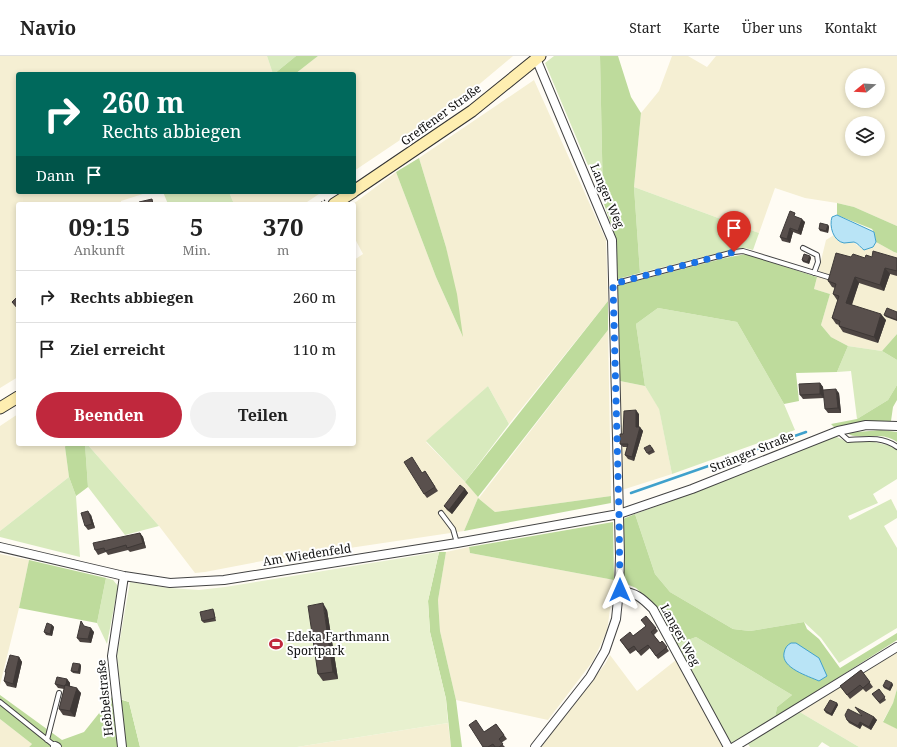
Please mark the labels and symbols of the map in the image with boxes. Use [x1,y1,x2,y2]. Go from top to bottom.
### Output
north arrow [845,68,885,108]
street label: Greffener Straße [397,80,484,150]
street label: Langer Weg [586,161,629,231]
pin [717,211,751,252]
street label: Stränger Straße [707,427,796,476]
street label: Am Wiedenfeld [262,539,353,570]
position arrow [599,569,641,611]
street label: Langer Weg [656,601,705,669]
place label: Edeka Farthmann Sportpark [287,628,390,659]
sports icon: Edeka Farthmann Sportpark [268,636,284,652]
street label: Hebbelstraße [92,659,117,737]

